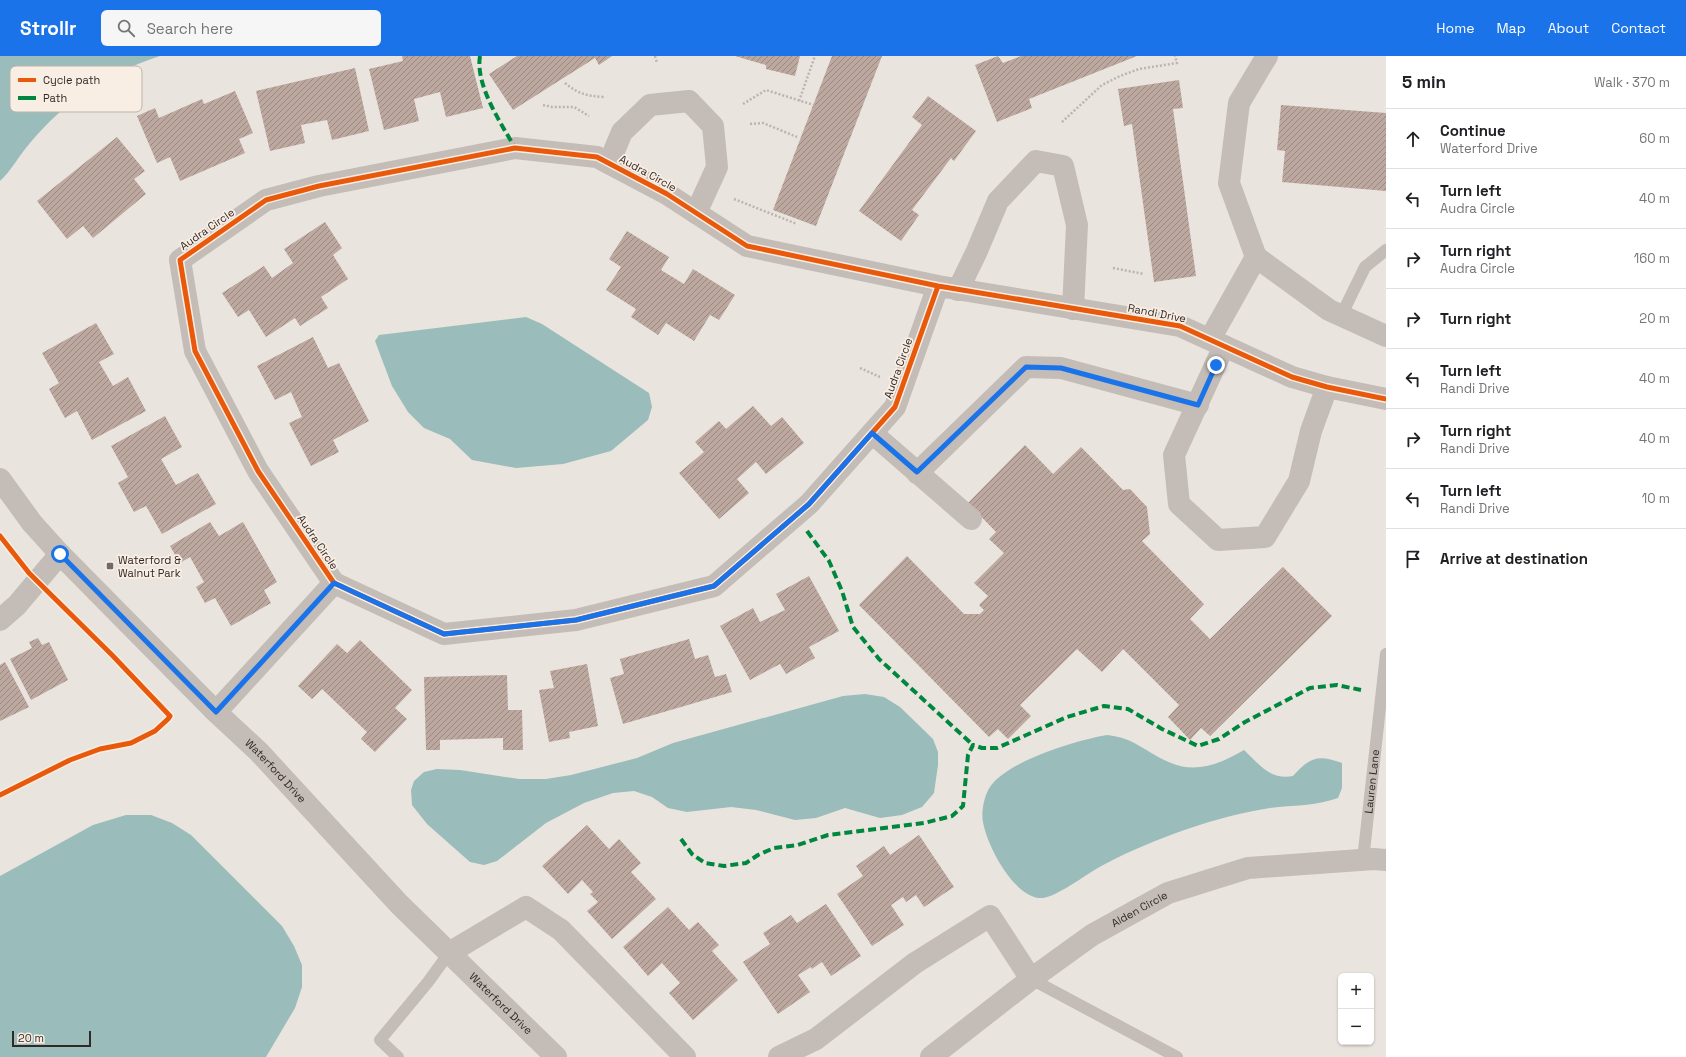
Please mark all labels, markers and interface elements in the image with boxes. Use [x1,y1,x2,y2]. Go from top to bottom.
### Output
search box [101,10,381,46]
text: Strollr [20,16,77,41]
icon: search [115,17,137,39]
text: Search here [147,19,233,38]
text: Home [1436,19,1474,37]
text: Map [1496,19,1526,37]
text: About [1548,19,1589,37]
text: Contact [1611,19,1666,37]
legend [10,66,142,112]
text: 5 min [1402,71,1446,93]
text: Cycle path [43,73,100,87]
text: Walk · 370 m [1594,74,1670,91]
text: Path [43,91,67,105]
text: Continue [1440,121,1506,140]
icon: ahead [1402,128,1424,150]
text: 60 m [1639,130,1670,147]
text: Waterford Drive [1440,140,1538,157]
street label: Audra Circle [617,152,679,194]
text: Turn left [1440,181,1502,200]
icon: left [1402,188,1424,210]
text: 40 m [1639,190,1670,207]
text: Audra Circle [1440,200,1515,217]
street label: Audra Circle [177,205,237,253]
text: Turn right [1440,241,1511,260]
icon: right [1402,248,1424,270]
text: 160 m [1634,250,1670,267]
text: Audra Circle [1440,260,1515,277]
street label: Randi Drive [1127,301,1187,325]
icon: right [1402,308,1424,330]
text: Turn right [1440,309,1511,328]
text: 20 m [1639,310,1670,327]
street label: Audra Circle [881,336,915,400]
route end [1207,356,1225,374]
text: Turn left [1440,361,1502,380]
icon: left [1402,368,1424,390]
text: 40 m [1639,370,1670,387]
text: Randi Drive [1440,380,1510,397]
text: Turn right [1440,421,1511,440]
icon: right [1402,428,1424,450]
text: 40 m [1639,430,1670,447]
text: Randi Drive [1440,440,1510,457]
text: Turn left [1440,481,1502,500]
icon: left [1402,488,1424,510]
text: 10 m [1642,490,1670,507]
text: Randi Drive [1440,500,1510,517]
street label: Audra Circle [294,512,342,572]
route start [51,545,69,563]
icon: arrive [1402,548,1424,570]
text: Arrive at destination [1440,549,1588,568]
place label: Waterford & Walnut Park [118,553,181,580]
marker: Waterford & Walnut Park [105,561,115,571]
street label: Waterford Drive [242,736,309,806]
street label: Lauren Lane [1361,749,1382,814]
street label: Alden Circle [1109,888,1170,930]
street label: Waterford Drive [466,970,535,1037]
map controls [1338,973,1374,1045]
button: + [1338,973,1374,1009]
button: − [1338,1009,1374,1045]
scale bar [12,1029,91,1048]
text: 20 m [18,1031,44,1045]

